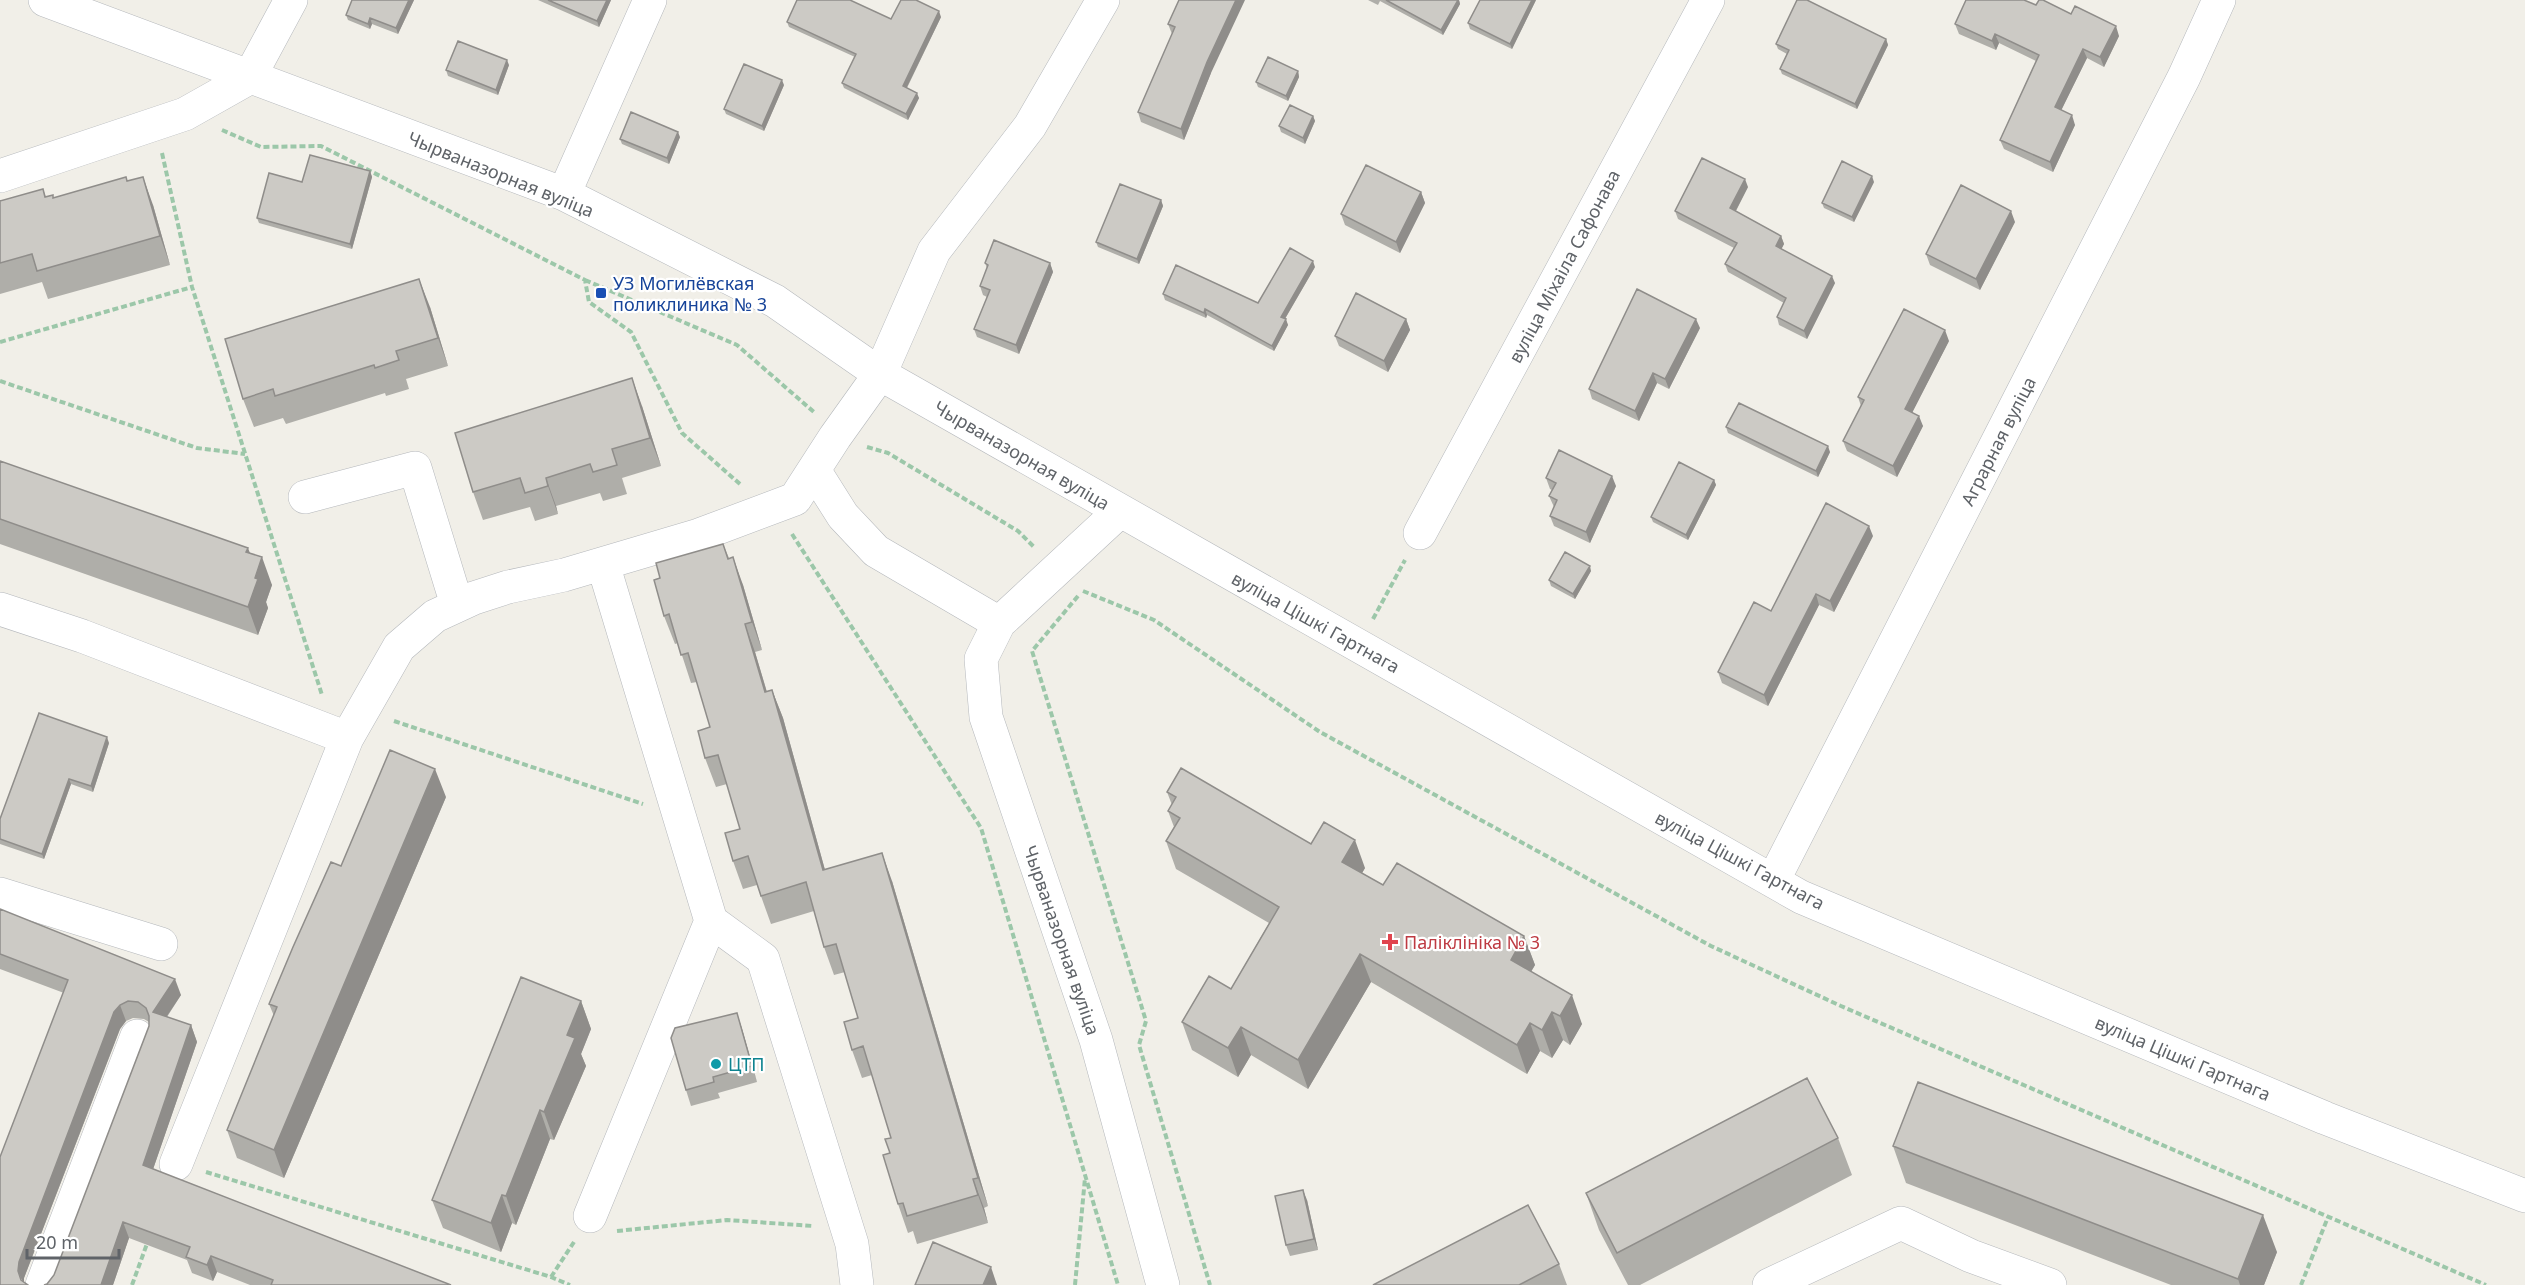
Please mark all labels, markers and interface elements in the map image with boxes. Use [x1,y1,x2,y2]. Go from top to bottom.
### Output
street label: Чырваназорная вуліца [404,126,598,222]
street label: вуліца Міхаіла Сафонава [1503,165,1625,367]
place label: УЗ Могилёвская поликлиника № 3 [613,271,767,316]
marker: УЗ Могилёвская поликлиника № 3 [594,286,608,300]
street label: Аграрная вуліца [1955,372,2041,510]
street label: Чырваназорная вуліца [930,395,1114,515]
street label: вуліца Цішкі Гартнага [1228,566,1404,678]
street label: вуліца Цішкі Гартнага [1651,805,1829,915]
street label: Чырваназорная вуліца [1018,842,1106,1038]
place label: Паліклініка № 3 [1404,930,1540,954]
marker: Паліклініка № 3 [1381,933,1399,951]
street label: вуліца Цішкі Гартнага [2091,1010,2275,1106]
place label: ЦТП [728,1052,765,1076]
marker: ЦТП [709,1057,723,1071]
scale bar [27,1222,118,1260]
text: 20 m [36,1230,78,1254]

